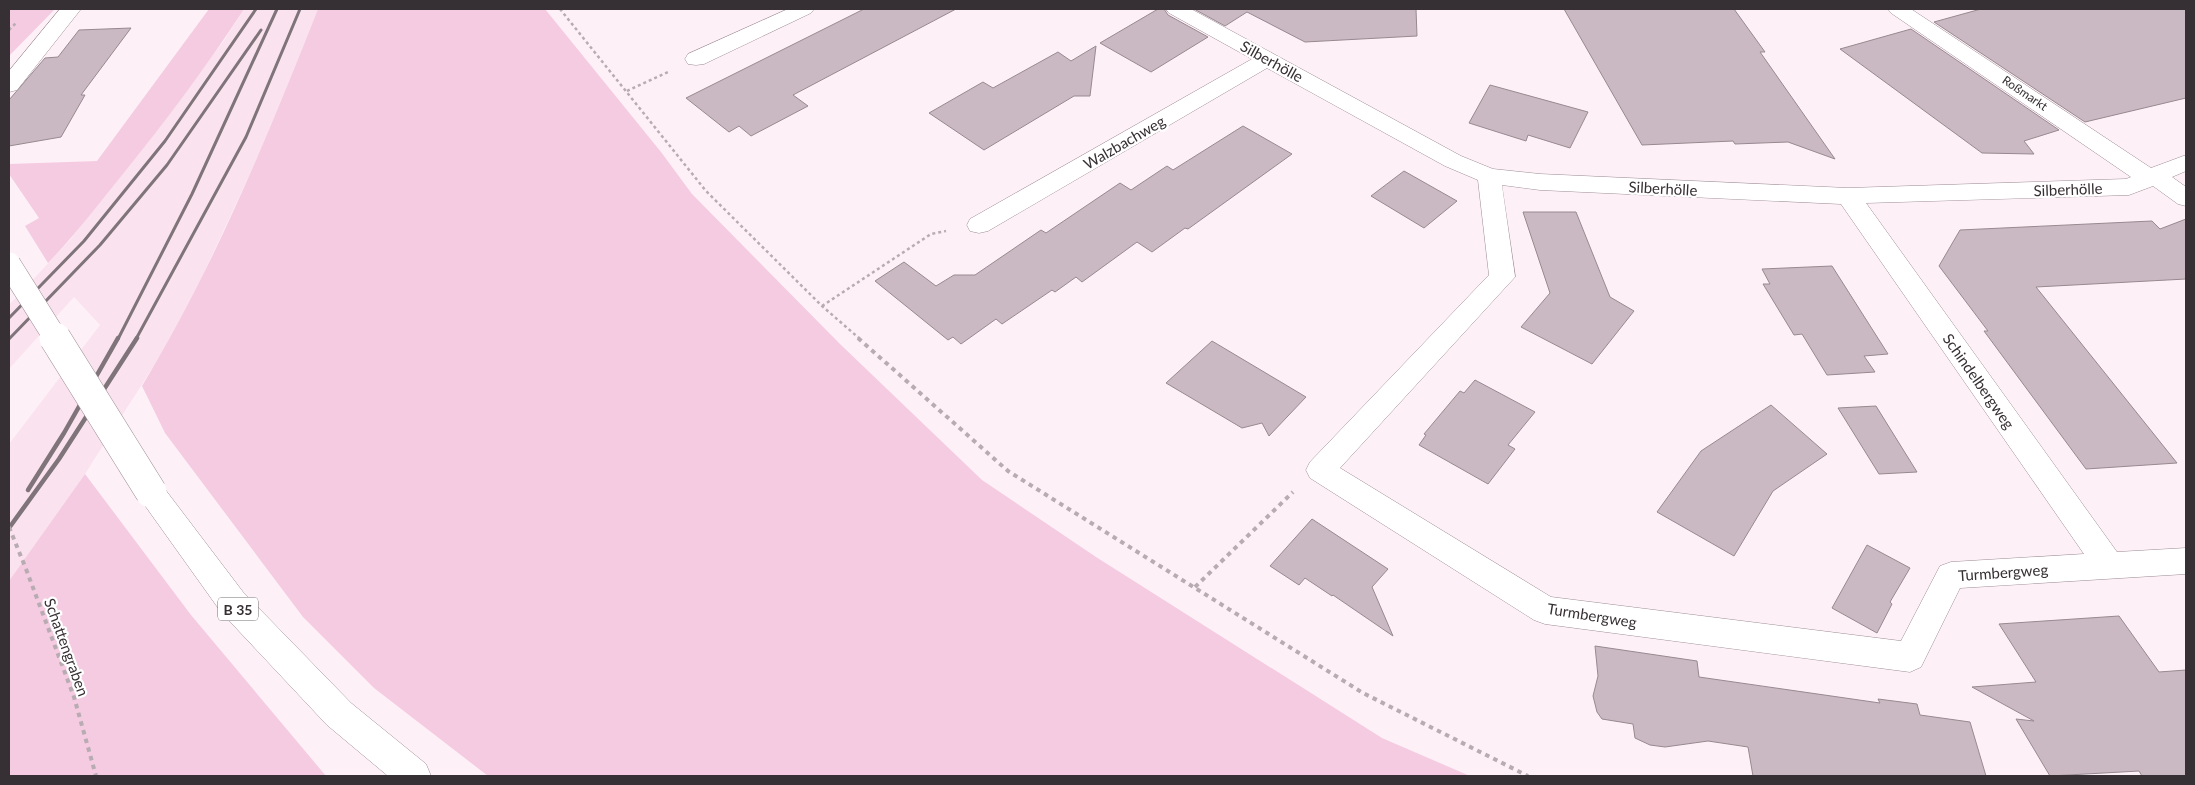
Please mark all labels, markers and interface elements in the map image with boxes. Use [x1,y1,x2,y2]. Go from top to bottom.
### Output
street label: Silberhölle [1238,36,1307,86]
street label: Roßmarkt [1999,72,2051,114]
street label: Walzbachweg [1080,111,1168,173]
street label: Silberhölle [1628,177,1698,199]
street label: Silberhölle [2033,179,2103,199]
street label: Schindelbergweg [1939,330,2019,432]
street label: Turmbergweg [1957,560,2049,584]
street label: Schattengraben [41,596,93,698]
road number: B 35 [218,598,258,620]
street label: Turmbergweg [1546,599,1638,631]

